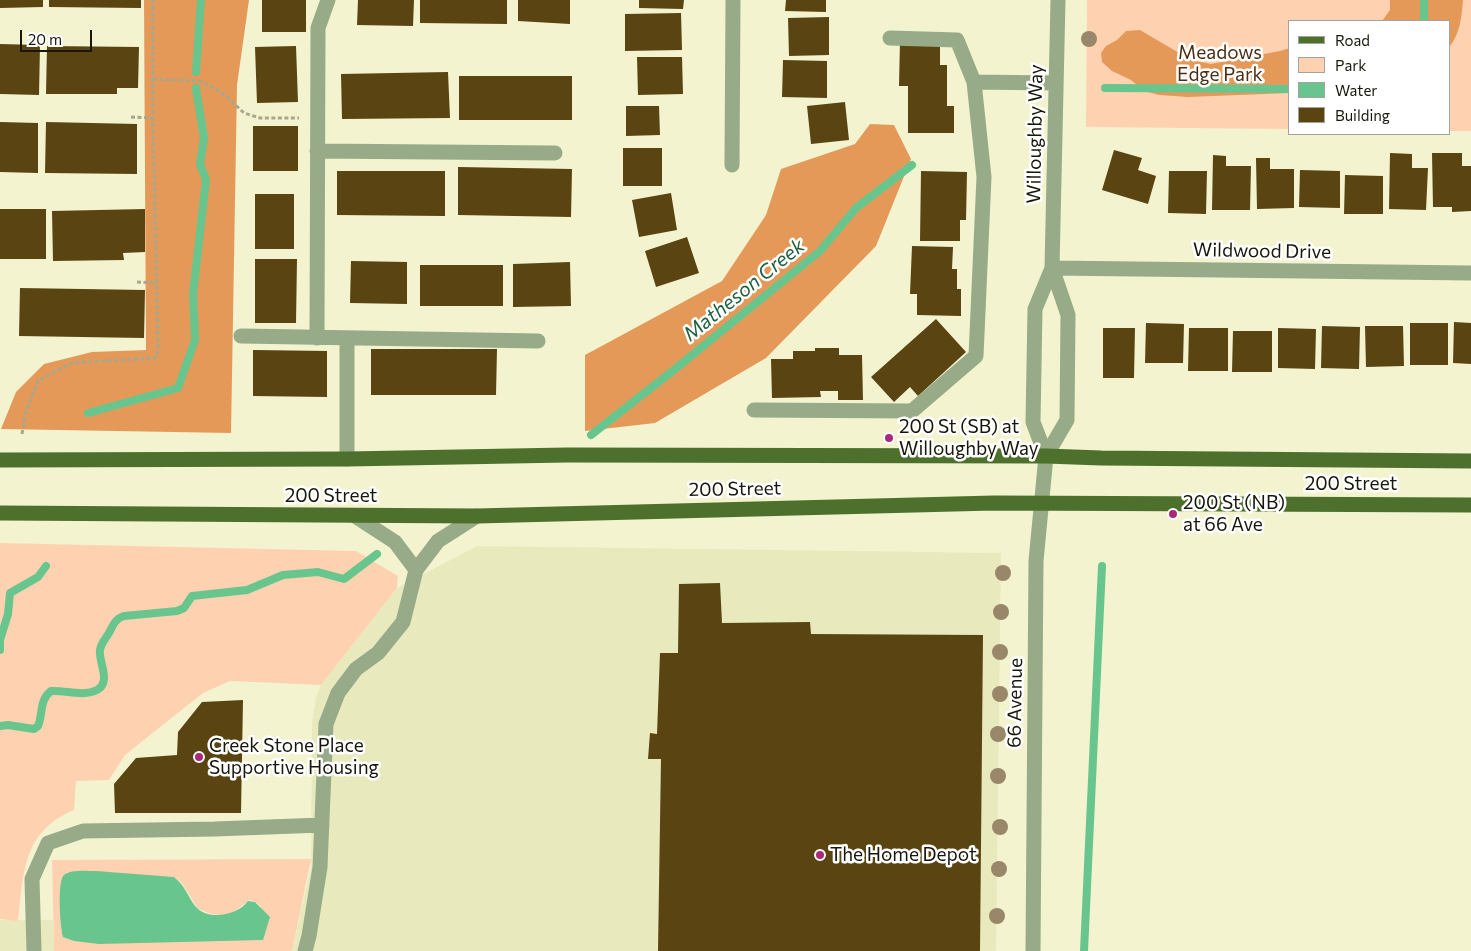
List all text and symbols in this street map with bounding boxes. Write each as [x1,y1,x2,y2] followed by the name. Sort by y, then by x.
[22,20,95,52] scale bar
[1288,20,1451,135] legend
[28,30,62,48] text: 20 m
[1335,31,1370,49] text: Road
[1177,42,1263,86] park label: Meadows Edge Park
[1335,56,1366,74] text: Park
[1022,64,1048,204] street label: Willoughby Way
[1335,81,1377,99] text: Water
[1335,106,1390,124] text: Building
[678,234,810,346] water label: Matheson Creek
[1193,238,1331,264] street label: Wildwood Drive
[899,416,1038,460] place label: 200 St (SB) at Willoughby Way
[883,432,895,444] marker: 200 St (SB) at Willoughby Way
[1305,473,1397,495] street label: 200 Street
[688,477,782,501] street label: 200 Street
[285,485,377,507] street label: 200 Street
[1183,492,1285,536] place label: 200 St (NB) at 66 Ave
[1167,508,1179,520] marker: 200 St (NB) at 66 Ave
[1003,658,1027,748] street label: 66 Avenue
[209,735,379,779] place label: Creek Stone Place Supportive Housing
[193,751,205,763] marker: Creek Stone Place Supportive Housing
[830,844,977,866] place label: The Home Depot
[814,849,826,861] marker: The Home Depot

